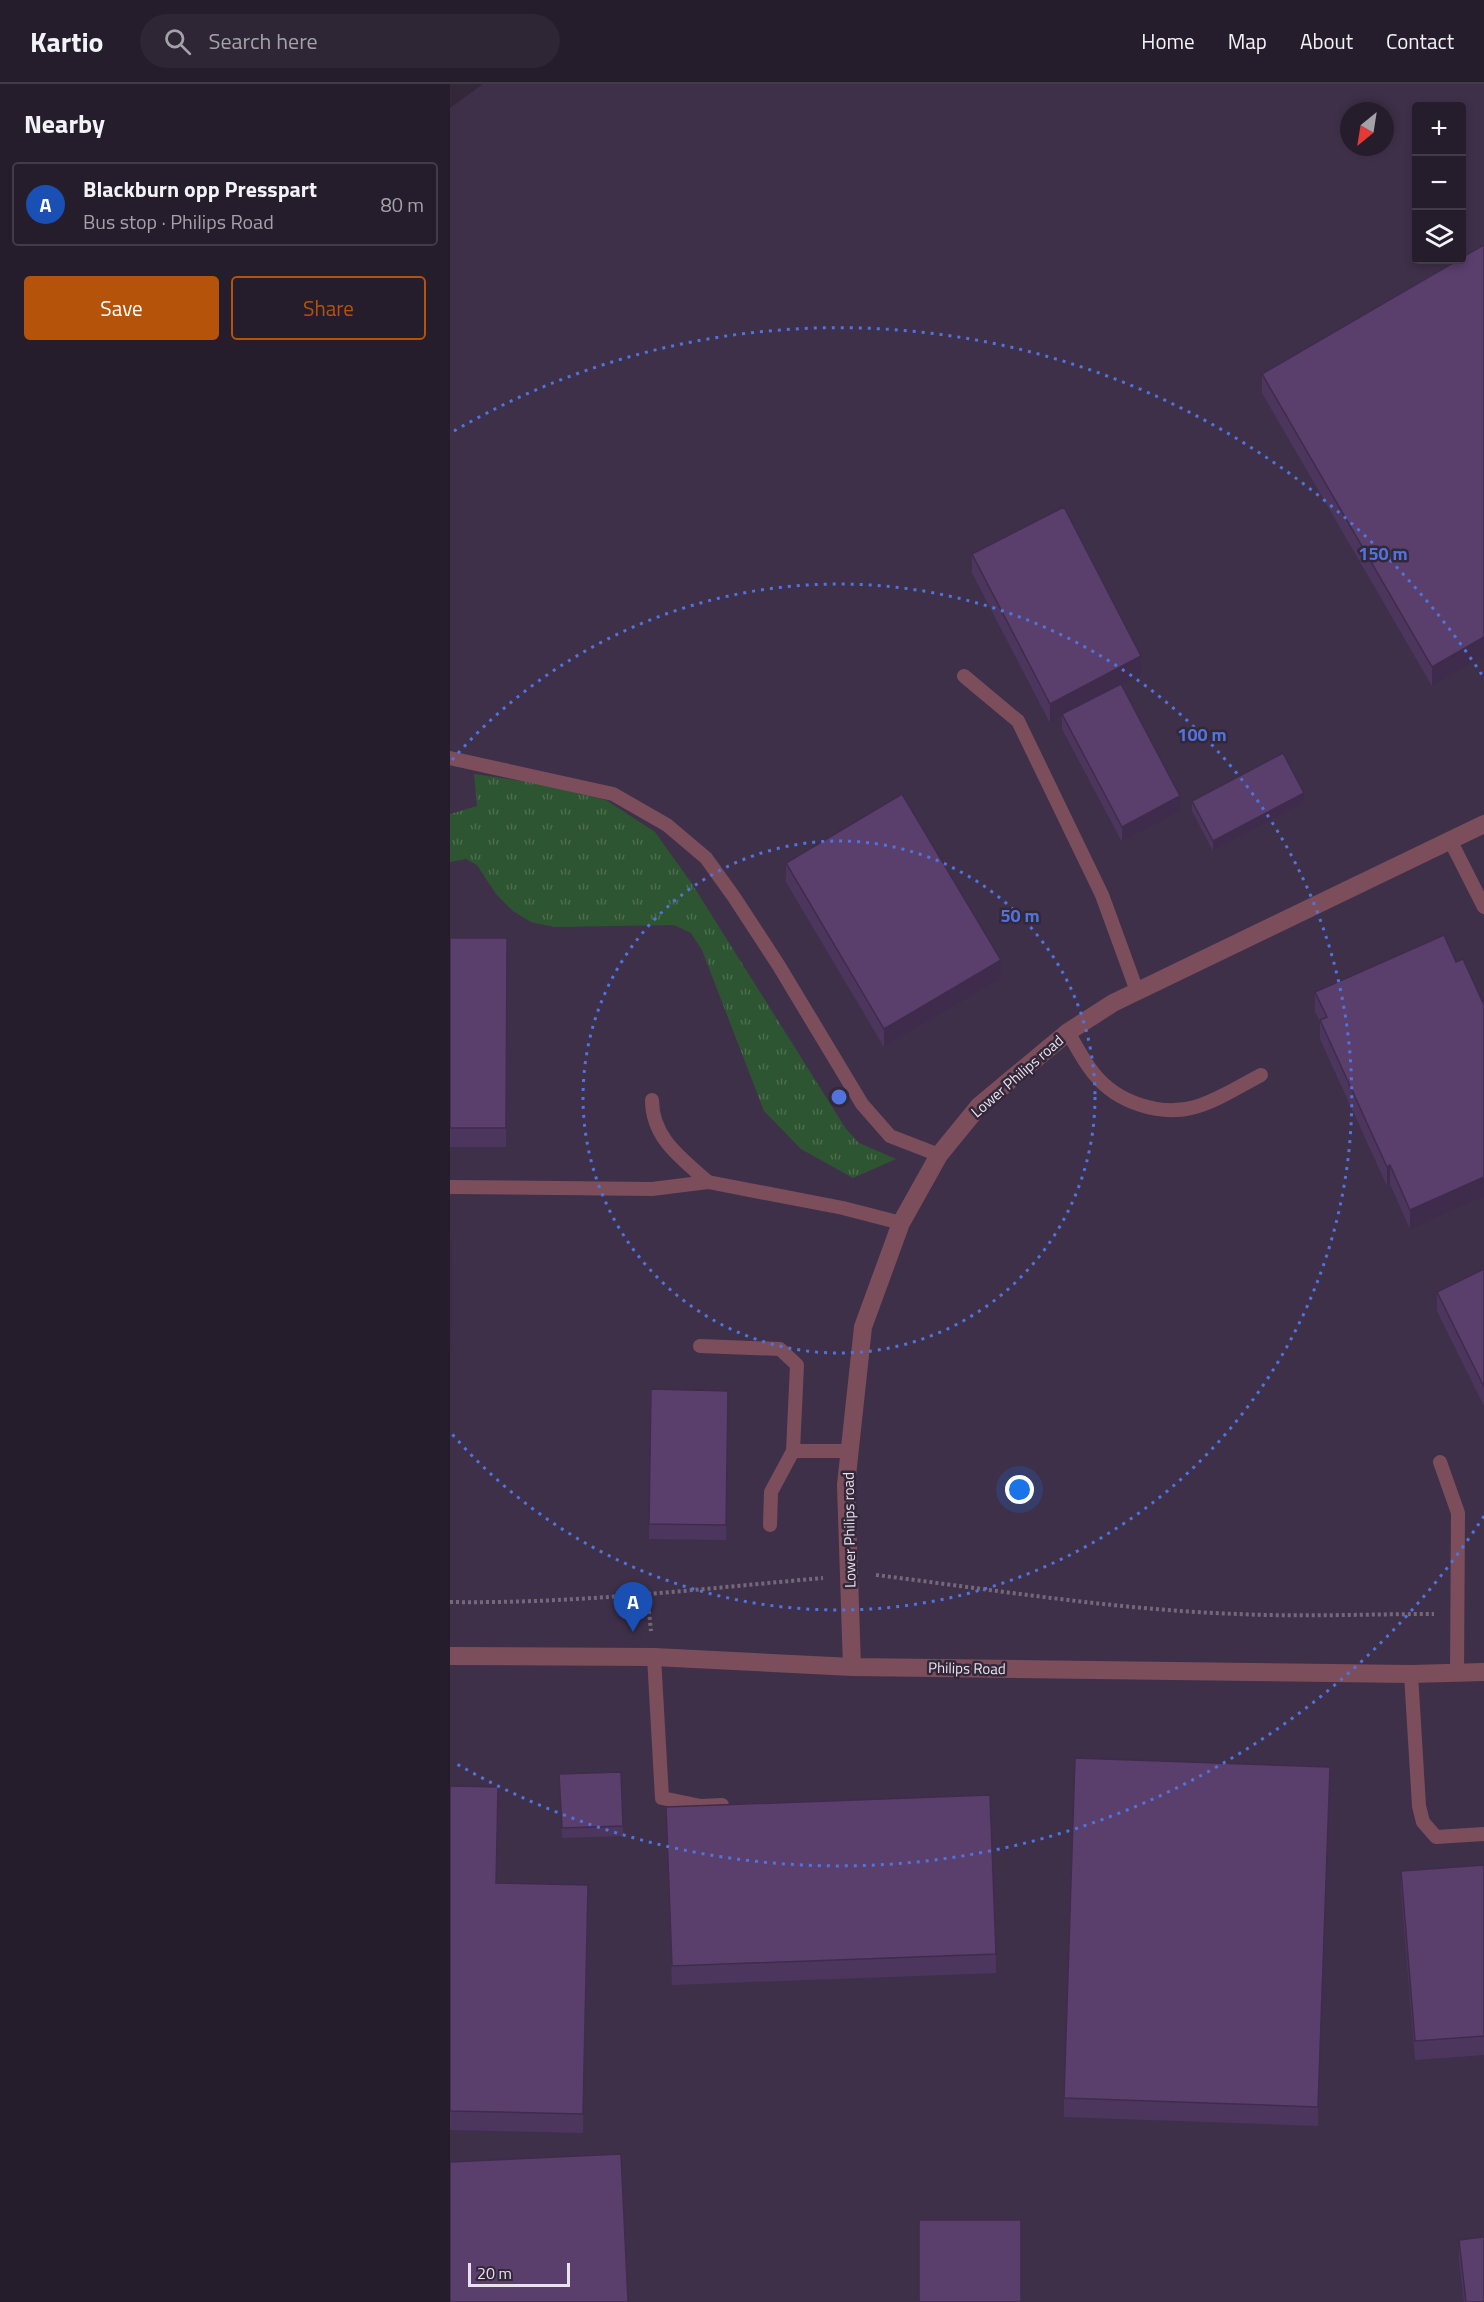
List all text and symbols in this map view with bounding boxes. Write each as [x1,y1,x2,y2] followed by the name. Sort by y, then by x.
[140,14,560,68] search box
[30,20,104,63] text: Kartio
[209,24,318,58] text: Search here
[161,25,194,58] icon: search
[1141,25,1195,57] text: Home
[1228,25,1267,57] text: Map
[1300,25,1353,57] text: About
[1386,25,1454,57] text: Contact
[1340,102,1394,156] north arrow
[1412,102,1466,264] map controls
[1412,102,1466,156] button: +
[24,104,105,143] text: Nearby
[1412,156,1466,210] button: −
[83,172,317,206] text: Blackburn opp Presspart
[39,189,52,220] text: A
[380,189,424,220] text: 80 m
[83,206,274,237] text: Bus stop · Philips Road
[1412,210,1466,264] button: layers
[24,276,219,340] button: Save
[231,276,426,340] button: Share
[1358,540,1408,567] text: 150 m
[1177,721,1227,748] text: 100 m
[1000,902,1040,929] text: 50 m
[966,1029,1068,1123] street label: Lower Philips road
[829,1087,849,1107] centre of rings
[836,1472,862,1588] street label: Lower Philips road
[1005,1475,1034,1504] your location
[614,1582,652,1632] pin: A
[928,1656,1006,1680] street label: Philips Road
[468,2260,570,2288] scale bar
[477,2261,512,2285] text: 20 m

